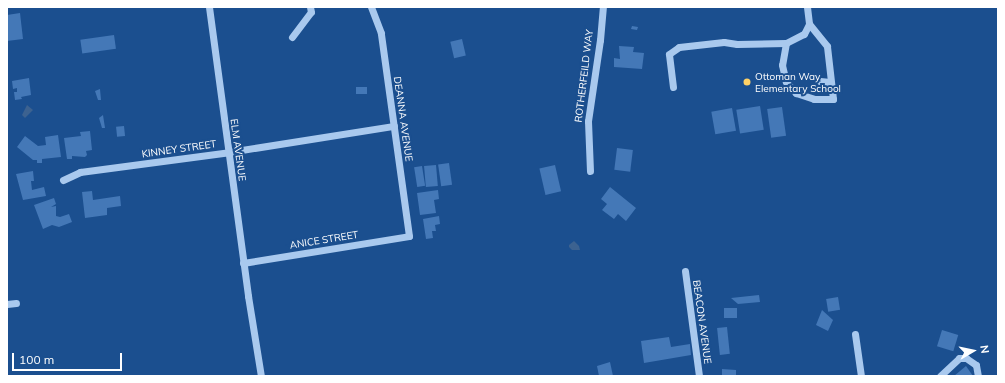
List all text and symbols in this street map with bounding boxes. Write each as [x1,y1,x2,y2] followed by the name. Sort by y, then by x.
[572,29,596,123] street label: ROTHERFEILD WAY
[755,70,841,94] place label: Ottoman Way Elementary School
[391,76,415,162] street label: DEANNA AVENUE
[742,77,752,87] marker: Ottoman Way Elementary School
[228,118,248,182] street label: ELM AVENUE
[141,138,217,160] street label: KINNEY STREET
[289,229,359,251] street label: ANICE STREET
[690,279,714,365] street label: BEACON AVENUE
[953,331,993,371] north arrow
[977,344,992,354] text: N
[14,345,124,371] scale bar
[19,352,54,367] text: 100 m

